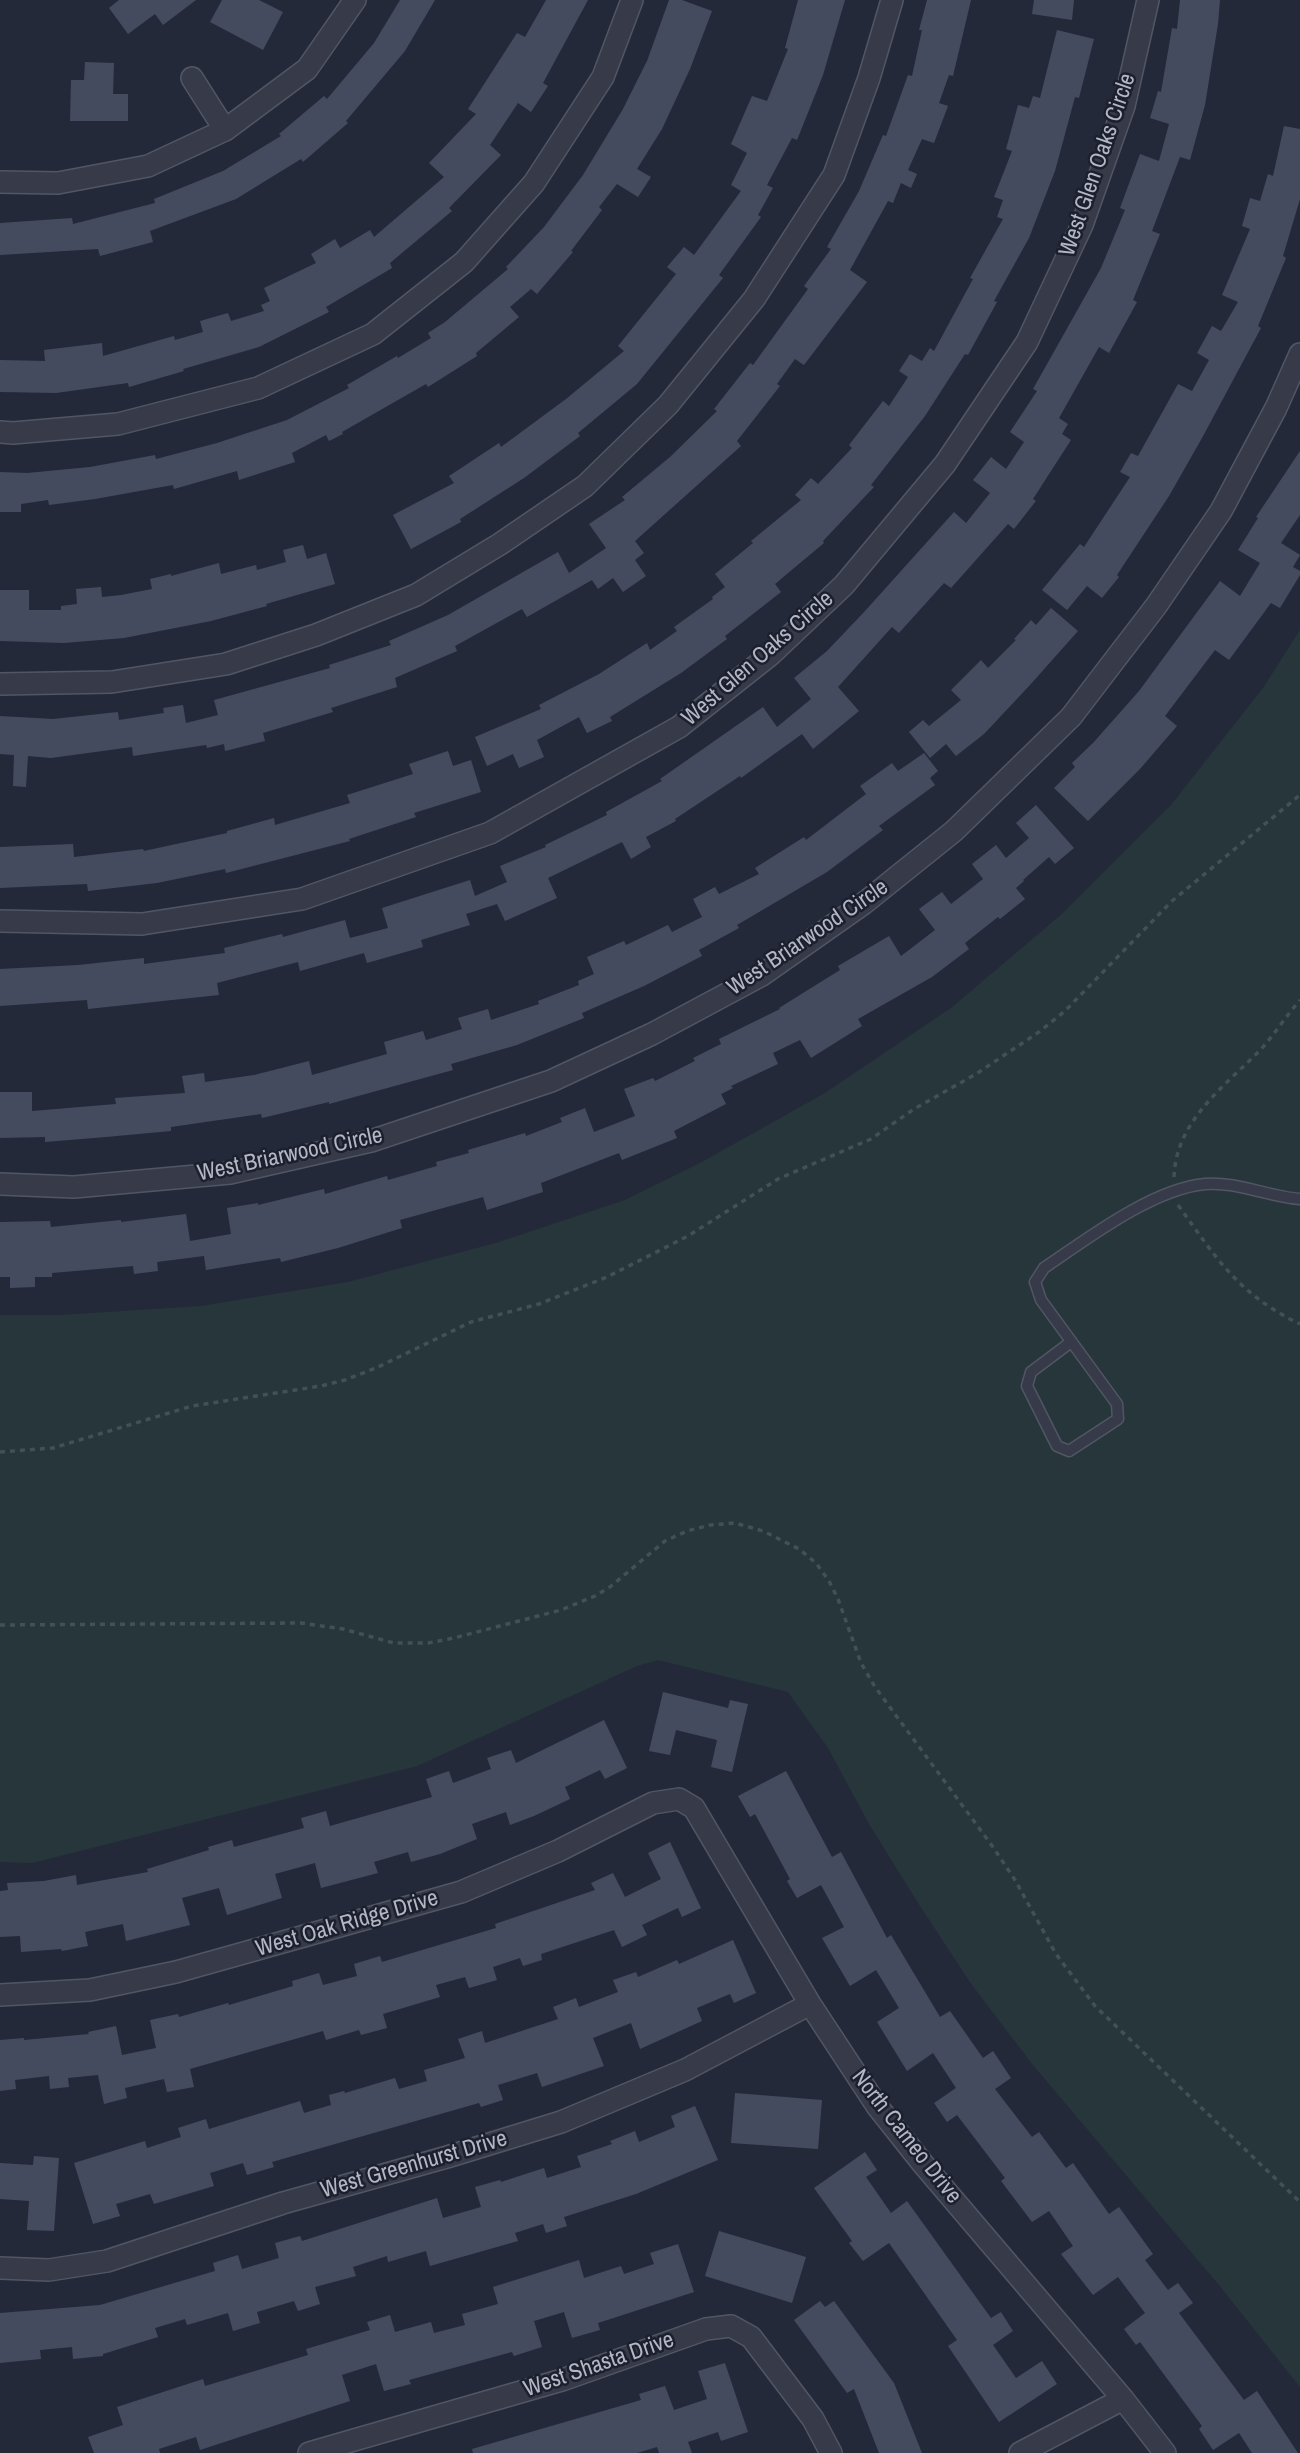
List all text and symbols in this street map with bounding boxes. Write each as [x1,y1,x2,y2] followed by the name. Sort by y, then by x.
[1054,70,1142,260] street label: West Glen Oaks Circle
[677,586,839,732] street label: West Glen Oaks Circle
[722,874,894,1002] street label: West Briarwood Circle
[195,1122,385,1188] street label: West Briarwood Circle
[253,1885,441,1963] street label: West Oak Ridge Drive
[845,2064,967,2210] street label: North Cameo Drive
[318,2125,510,2205] street label: West Greenhurst Drive
[520,2326,678,2404] street label: West Shasta Drive

